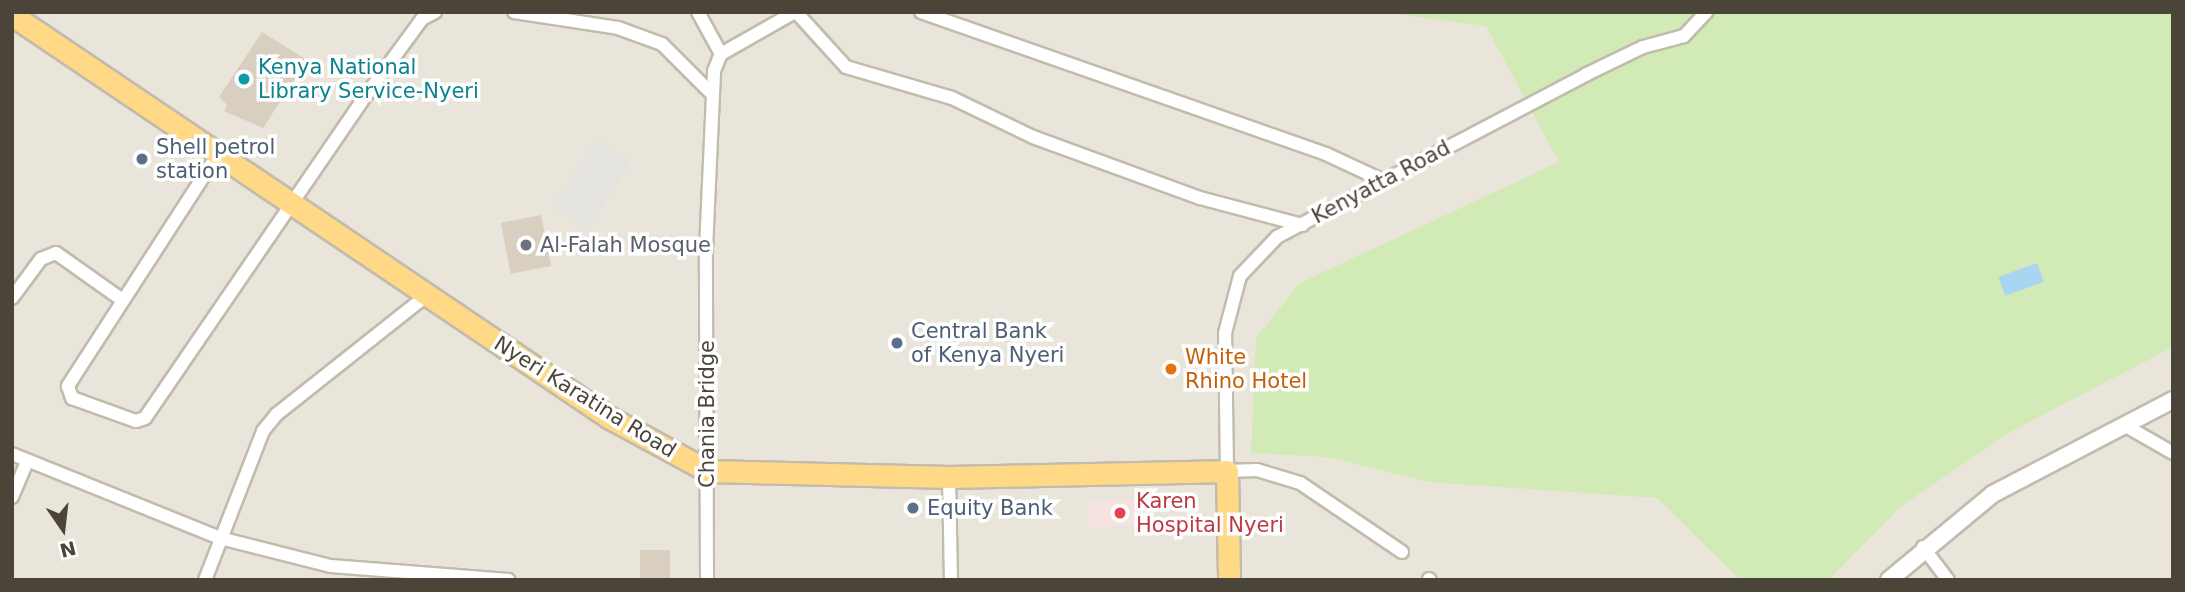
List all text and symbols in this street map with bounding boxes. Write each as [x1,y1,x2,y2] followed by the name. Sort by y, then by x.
[258,54,479,104] place label: Kenya National Library Service-Nyeri
[236,71,252,87] marker: Kenya National Library Service-Nyeri
[156,134,275,184] place label: Shell petrol station
[1308,135,1454,229] street label: Kenyatta Road
[134,151,150,167] marker: Shell petrol station
[540,232,711,258] place label: Al-Falah Mosque
[518,237,534,253] marker: Al-Falah Mosque
[911,318,1064,368] place label: Central Bank of Kenya Nyeri
[489,331,681,463] street label: Nyeri Karatina Road
[889,335,905,351] marker: Central Bank of Kenya Nyeri
[694,340,720,488] street label: Chania Bridge
[1185,344,1307,394] place label: White Rhino Hotel
[1163,361,1179,377] marker: White Rhino Hotel
[1136,488,1284,538] place label: Karen Hospital Nyeri
[28,494,98,564] north arrow
[927,495,1053,521] place label: Equity Bank
[905,500,921,516] marker: Equity Bank
[1110,503,1130,523] marker: Karen Hospital Nyeri
[58,537,78,562] text: N

